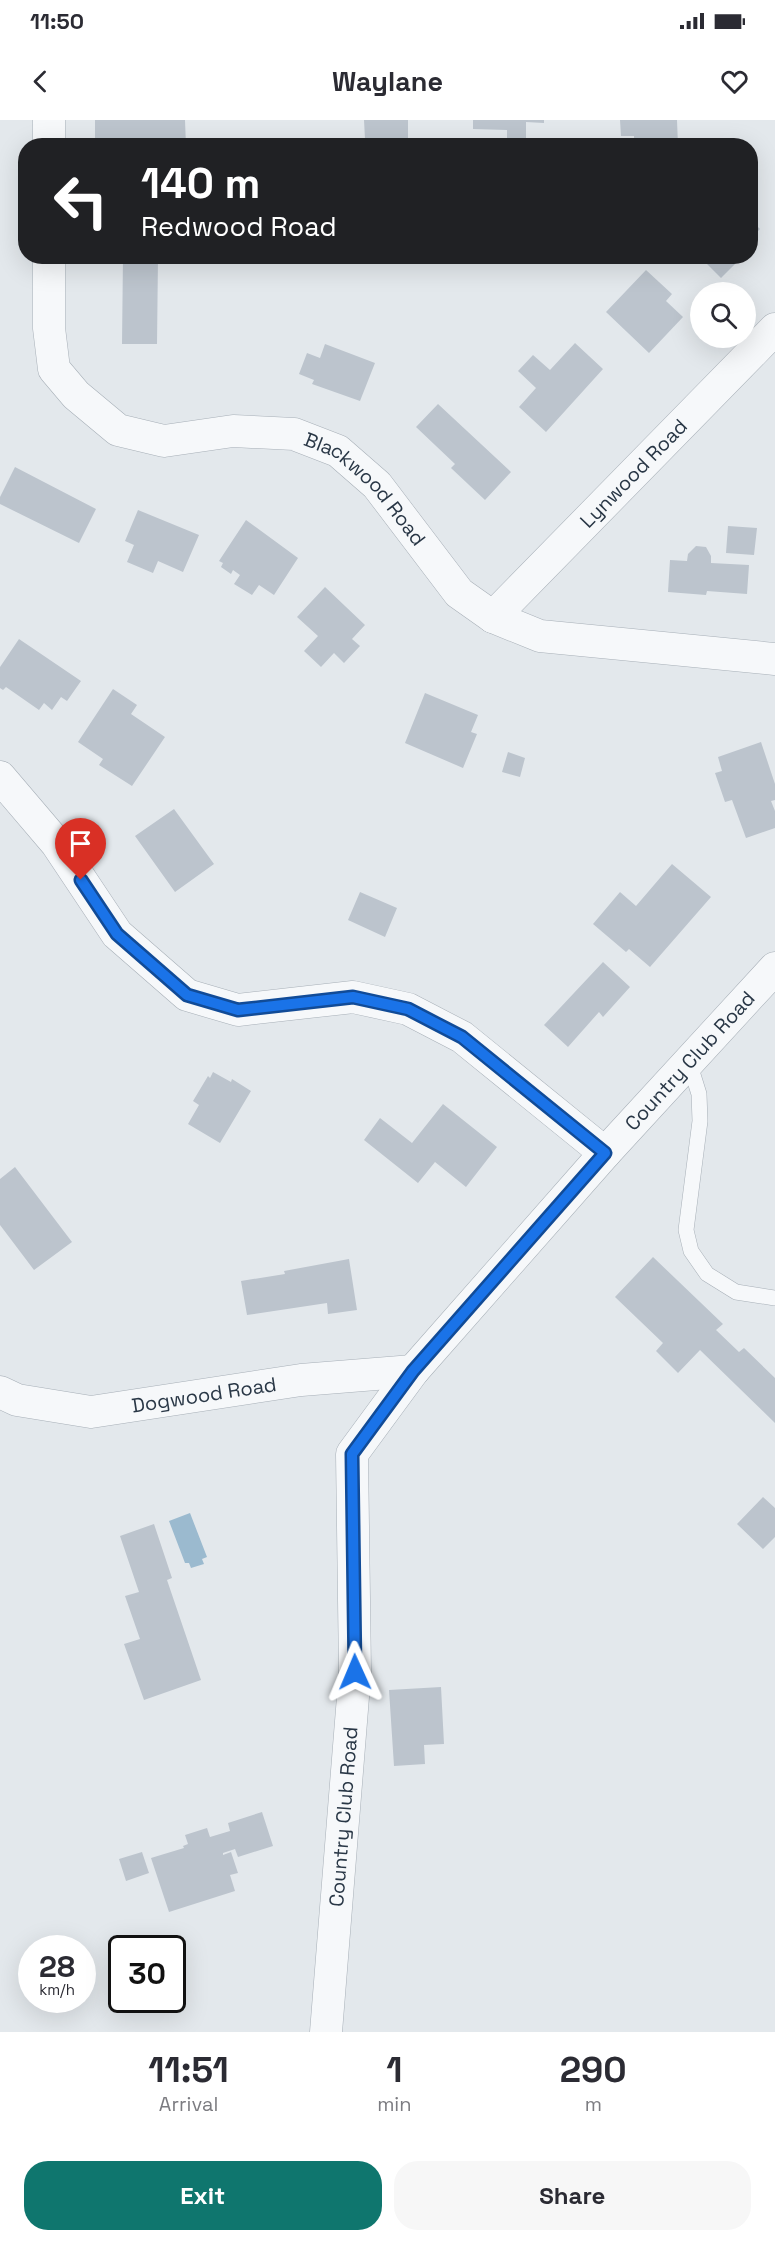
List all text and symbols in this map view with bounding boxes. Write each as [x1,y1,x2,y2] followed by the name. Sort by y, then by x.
[30,7,84,35] text: 11:50
[332,64,443,99] text: Waylane
[24,65,57,98] icon: back
[718,65,751,98] icon: heart
[141,157,260,210] text: 140 m
[42,162,120,240] icon: left
[141,209,337,244] text: Redwood Road
[690,282,756,348] map controls
[690,282,756,348] button: search
[574,413,693,534] street label: Lynwood Road
[300,426,431,551] street label: Blackwood Road
[55,818,106,880] pin
[64,827,97,860] icon: arrive
[619,985,761,1136] street label: Country Club Road
[130,1371,278,1419] street label: Dogwood Road
[323,1640,387,1704] position arrow
[323,1726,364,1908] street label: Country Club Road
[108,1935,186,2013] speed limit sign: 30
[39,1947,75,1986] text: 28
[39,1980,75,1999] text: km/h
[148,2047,229,2093] text: 11:51
[386,2047,402,2093] text: 1
[560,2047,627,2093] text: 290
[159,2091,218,2117] text: Arrival
[377,2091,412,2117] text: min
[585,2091,602,2117] text: m
[24,2161,382,2230] button: Exit
[394,2161,751,2230] button: Share

